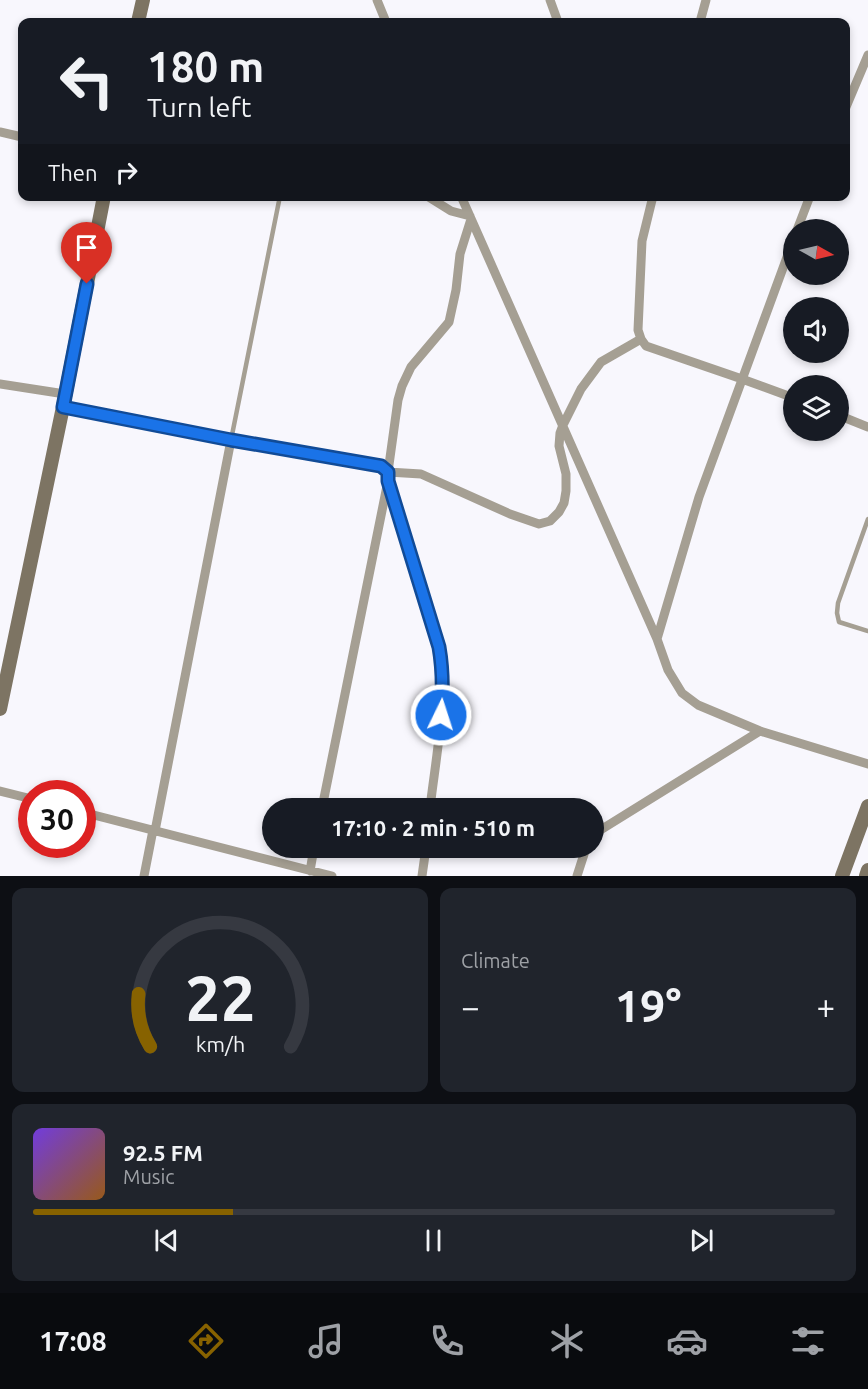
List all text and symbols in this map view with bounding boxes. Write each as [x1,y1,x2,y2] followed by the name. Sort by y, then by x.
[48,42,126,120] icon: left
[147,43,264,90] text: 180 m
[147,92,251,122] text: Turn left
[110,156,143,189] icon: right
[48,160,98,185] text: Then
[783,219,849,285] north arrow
[783,219,849,441] map controls
[61,222,112,284] pin
[70,231,103,264] icon: arrive
[783,297,849,363] button: sound
[783,375,849,441] button: layers
[409,683,473,747] position arrow
[18,780,96,858] speed limit sign: 30
[331,815,535,840] text: 17:10 · 2 min · 510 m
[461,949,530,972] text: Climate
[185,963,255,1033] text: 22
[615,980,681,1031] text: 19°
[461,988,480,1025] text: −
[816,988,835,1025] text: +
[195,1032,245,1056] text: km/h
[123,1140,203,1165] text: 92.5 FM
[123,1165,175,1188] text: Music
[150,1224,183,1257] icon: previous
[417,1224,450,1257] icon: pause
[685,1224,718,1257] icon: next
[185,1320,227,1362] icon: directions
[305,1320,347,1362] icon: music
[426,1320,468,1362] icon: phone
[546,1320,588,1362] icon: climate
[666,1320,708,1362] icon: car
[787,1320,829,1362] icon: filters
[39,1326,107,1356] text: 17:08

